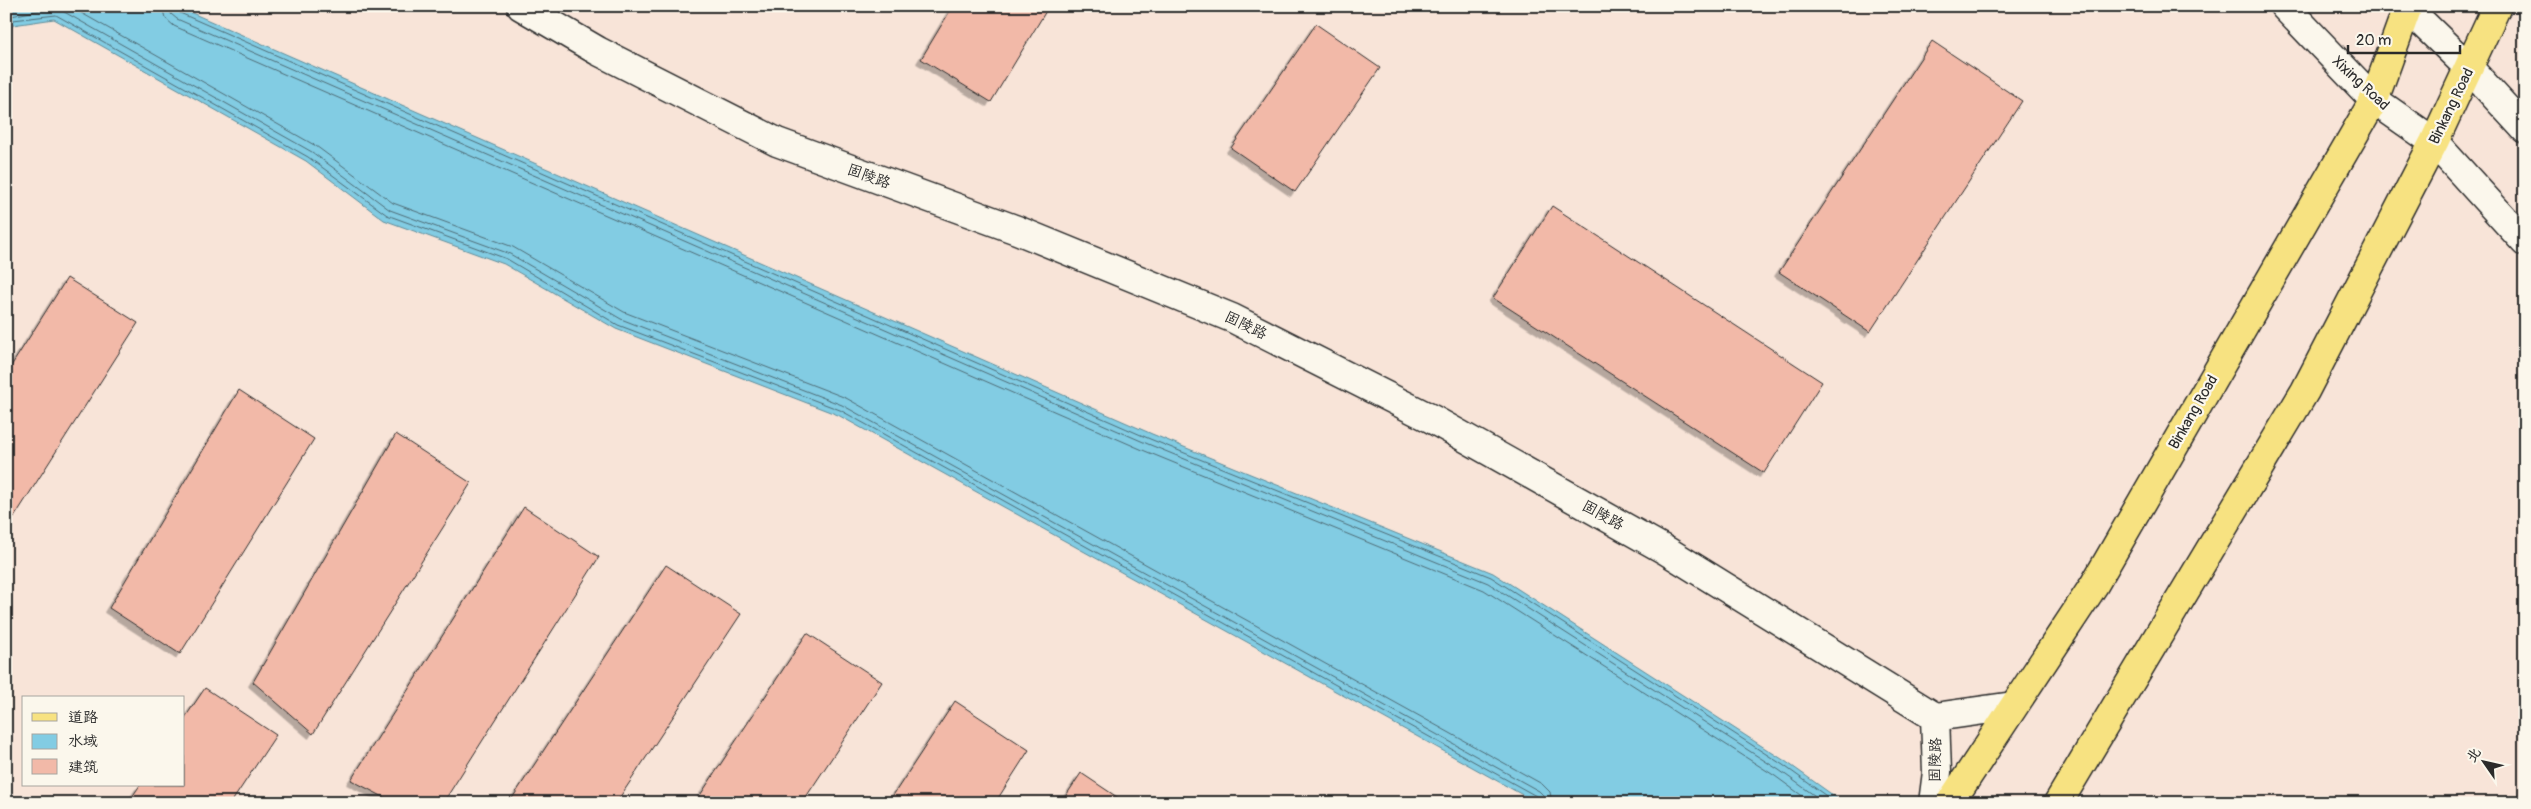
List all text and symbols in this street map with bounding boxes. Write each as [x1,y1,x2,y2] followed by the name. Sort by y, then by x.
[2348,22,2461,54] scale bar
[2356,31,2391,50] text: 20 m
[2328,52,2393,115] street label: Xixing Road
[2425,65,2478,148] street label: Binkang Road
[844,160,893,193] street label: 固陵路
[1221,307,1270,344] street label: 固陵路
[2165,372,2222,453] street label: Binkang Road
[1578,496,1627,535] street label: 固陵路
[22,696,185,786] legend
[68,708,98,727] text: 道路
[68,732,98,751] text: 水域
[2458,736,2508,786] north arrow
[1926,737,1945,783] street label: 固陵路
[2463,744,2485,766] text: 北
[68,758,98,777] text: 建筑

